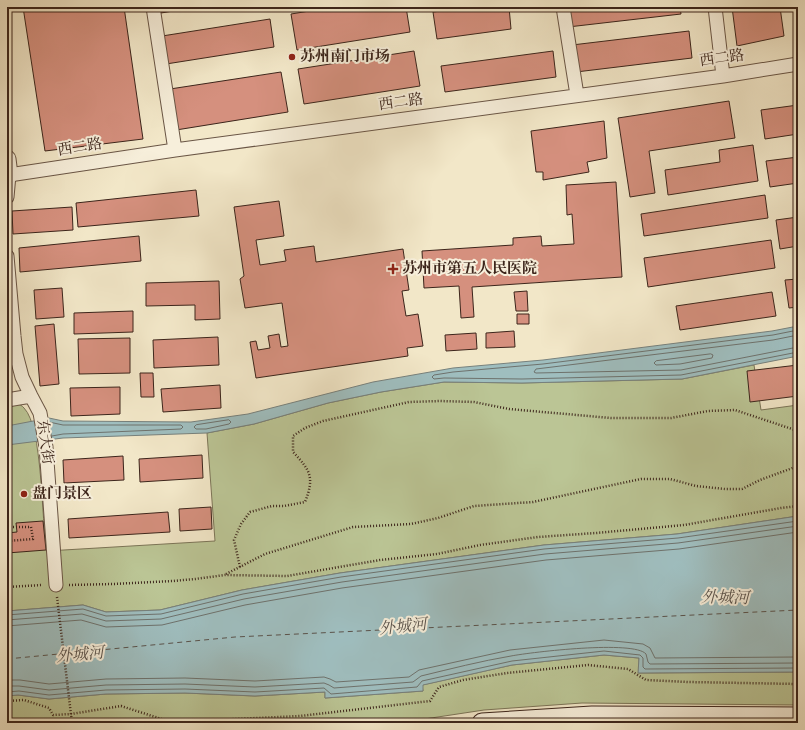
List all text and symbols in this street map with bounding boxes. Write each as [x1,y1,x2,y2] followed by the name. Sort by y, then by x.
[698,45,746,73] street label: 西二路
[300,47,390,68] place label: 苏州南门市场
[287,52,297,62] marker: 苏州南门市场
[377,89,425,117] street label: 西二路
[56,134,104,162] street label: 西二路
[402,259,537,280] place label: 苏州市第五人民医院
[387,263,399,275] marker: 苏州市第五人民医院
[30,418,58,466] street label: 东大街
[32,484,92,505] place label: 盘门景区
[19,489,29,499] marker: 盘门景区
[701,587,752,611] water label: 外城河
[378,614,431,642] water label: 外城河
[55,642,108,670] water label: 外城河

